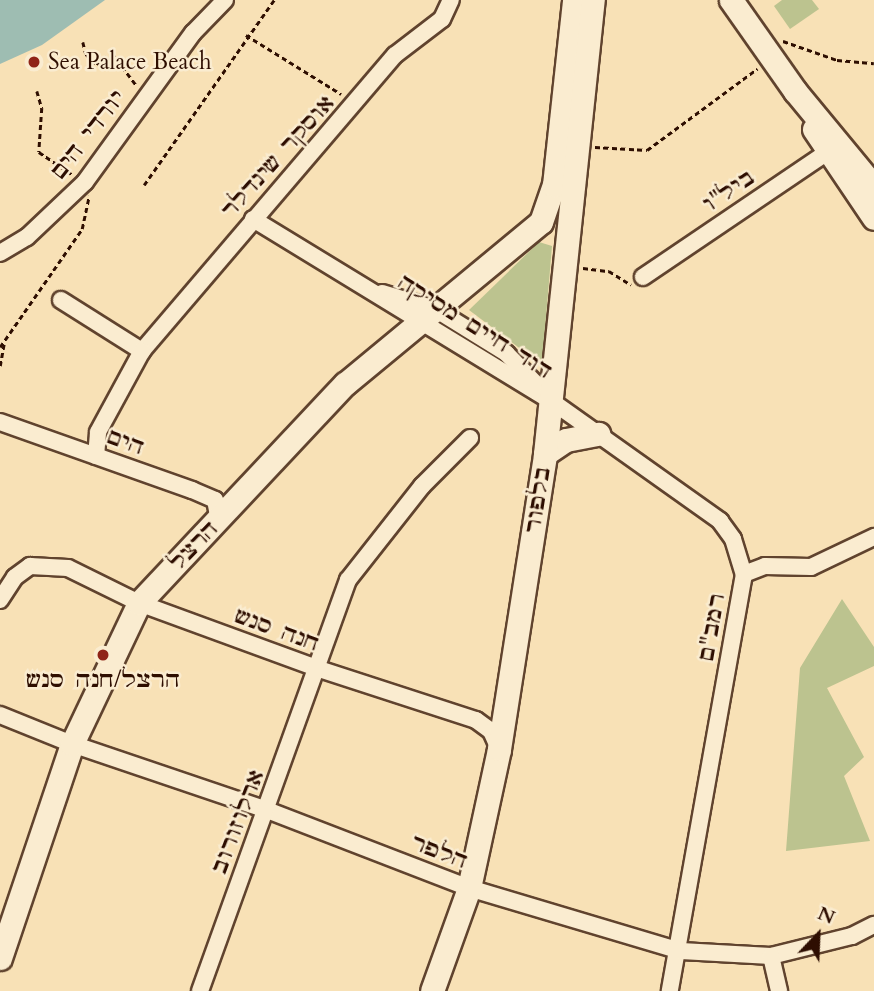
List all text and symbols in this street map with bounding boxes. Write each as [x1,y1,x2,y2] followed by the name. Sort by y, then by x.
[48,48,212,76] place label: Sea Palace Beach
[26,54,42,70] marker: Sea Palace Beach
[46,87,130,183] street label: יורדי הים
[217,92,339,222] street label: אוסקר שינדלר
[698,164,760,218] street label: ביל"ו
[397,271,553,383] street label: דוד חיים מסיקה
[102,422,148,462] street label: הים
[519,464,557,536] street label: בלפור
[164,515,224,577] street label: הרצל
[693,591,731,663] street label: רמב"ם
[234,603,320,657] street label: חנה סנש
[95,647,111,663] marker: הרצל/חנה סנש
[29,666,177,694] place label: הרצל/חנה סנש
[205,766,271,878] street label: ארלוזורוב
[407,829,471,875] street label: הלפר
[783,900,853,970] north arrow
[814,900,839,931] text: N

